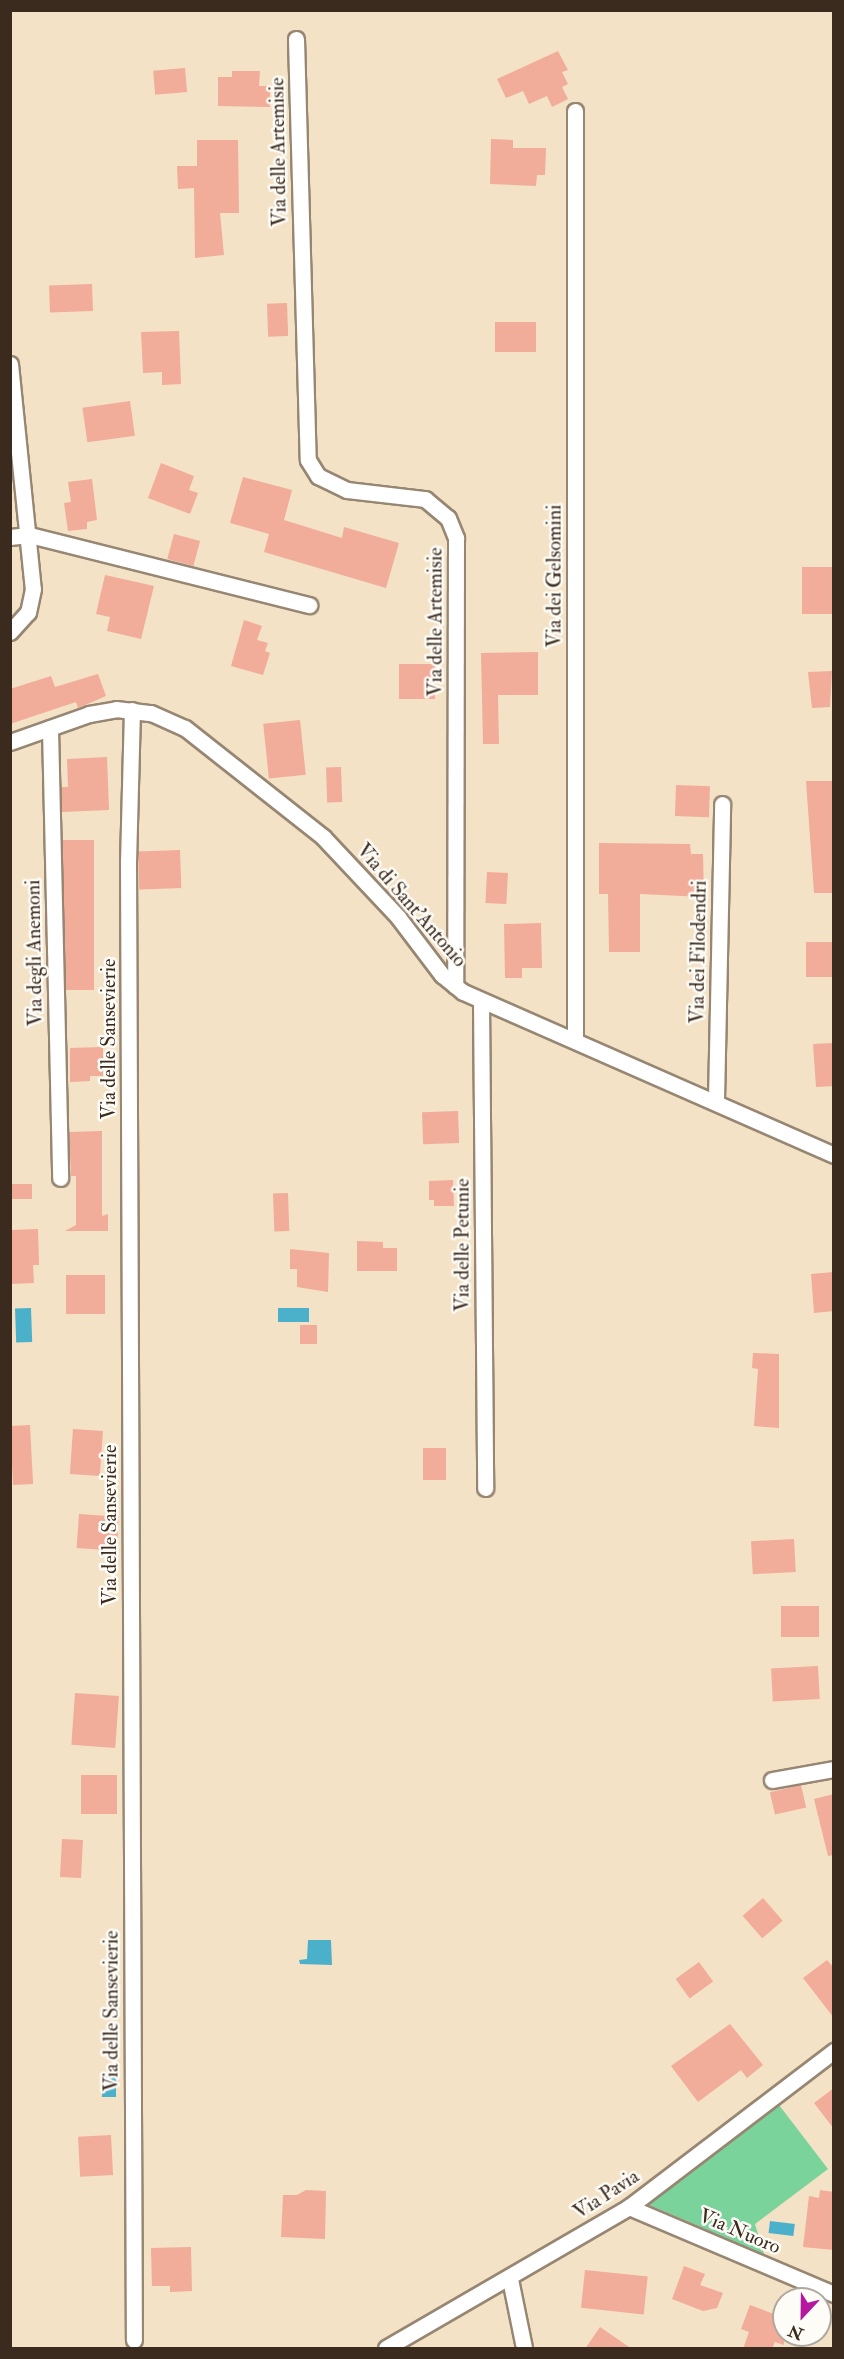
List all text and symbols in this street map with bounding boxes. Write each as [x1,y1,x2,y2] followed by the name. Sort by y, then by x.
[265,77,291,227] street label: Via delle Artemisie
[542,505,566,647] street label: Via dei Gelsomini
[423,547,447,697] street label: Via delle Artemisie
[352,838,472,972] street label: Via di Sant'Antonio
[21,879,47,1027] street label: Via degli Anemoni
[685,880,711,1024] street label: Via dei Filodendri
[96,959,120,1119] street label: Via delle Sansevierie
[450,1178,474,1312] street label: Via delle Petunie
[97,1445,121,1605] street label: Via delle Sansevierie
[99,1931,123,2091] street label: Via delle Sansevierie
[569,2164,643,2224] street label: Via Pavia
[696,2203,784,2259] street label: Via Nuoro
[772,2287,832,2347] north arrow
[786,2320,806,2344] text: N

